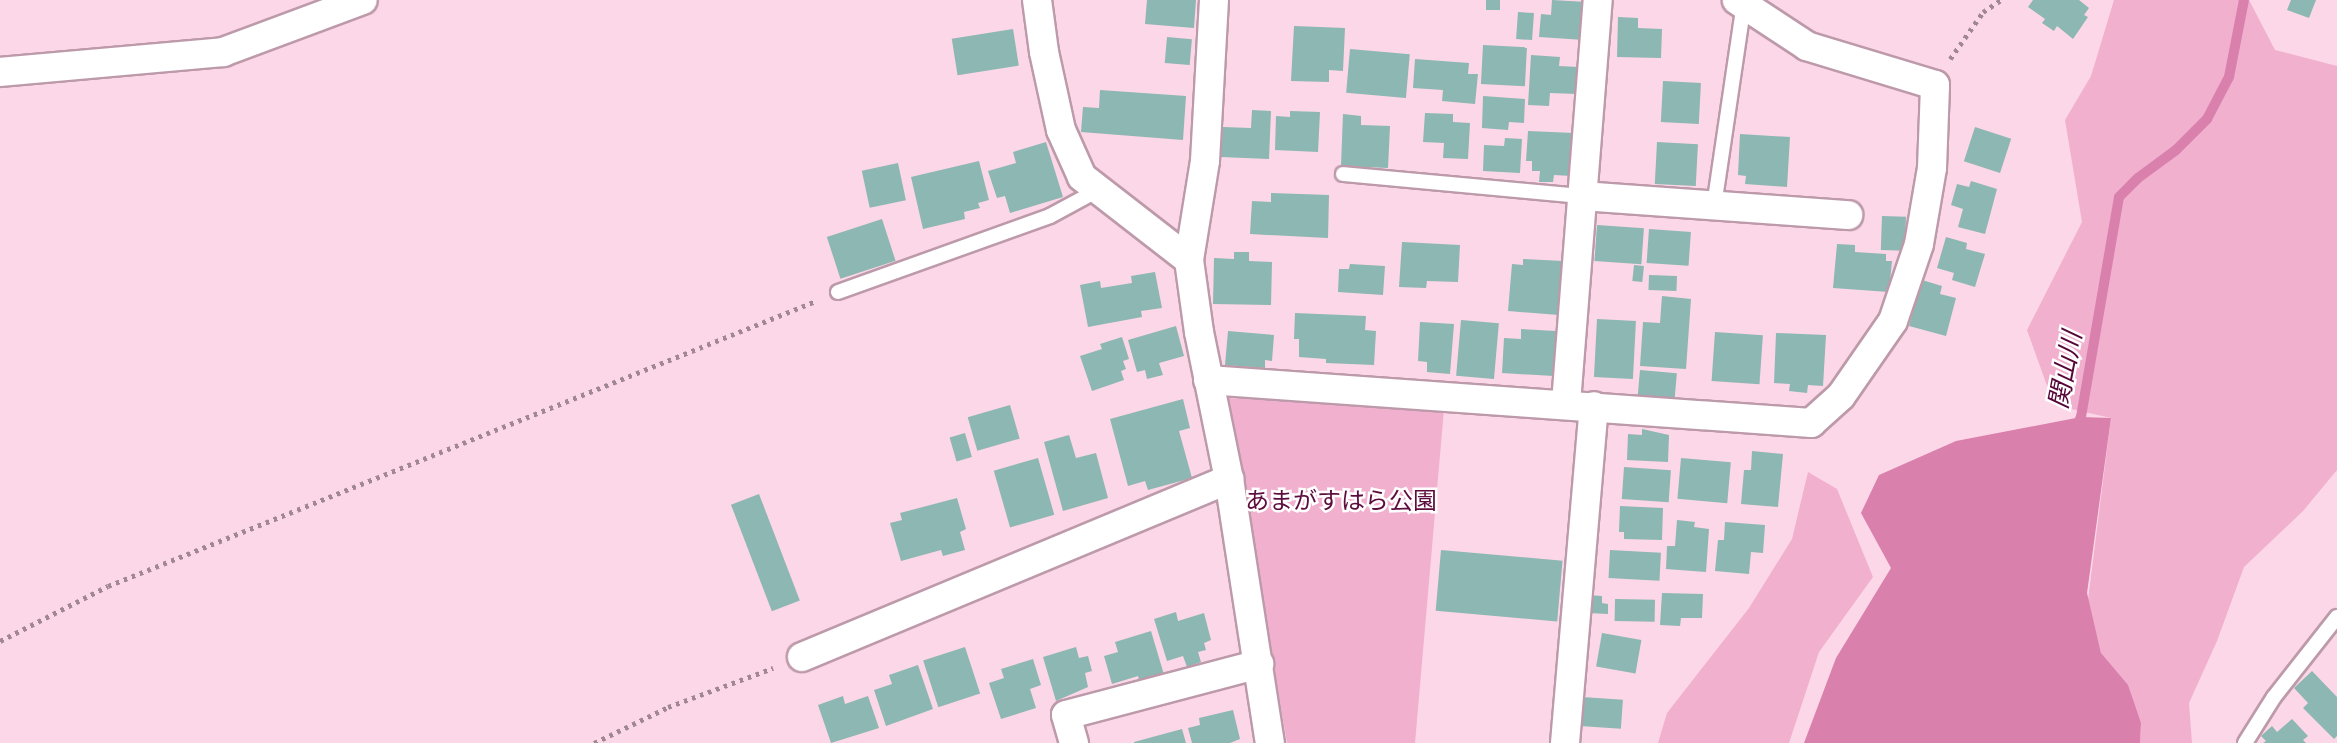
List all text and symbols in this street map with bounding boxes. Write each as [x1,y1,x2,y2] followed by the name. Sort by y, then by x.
[2042,329,2088,411] water label: 関山川
[1245,487,1437,515] park label: あまがすはら公園

